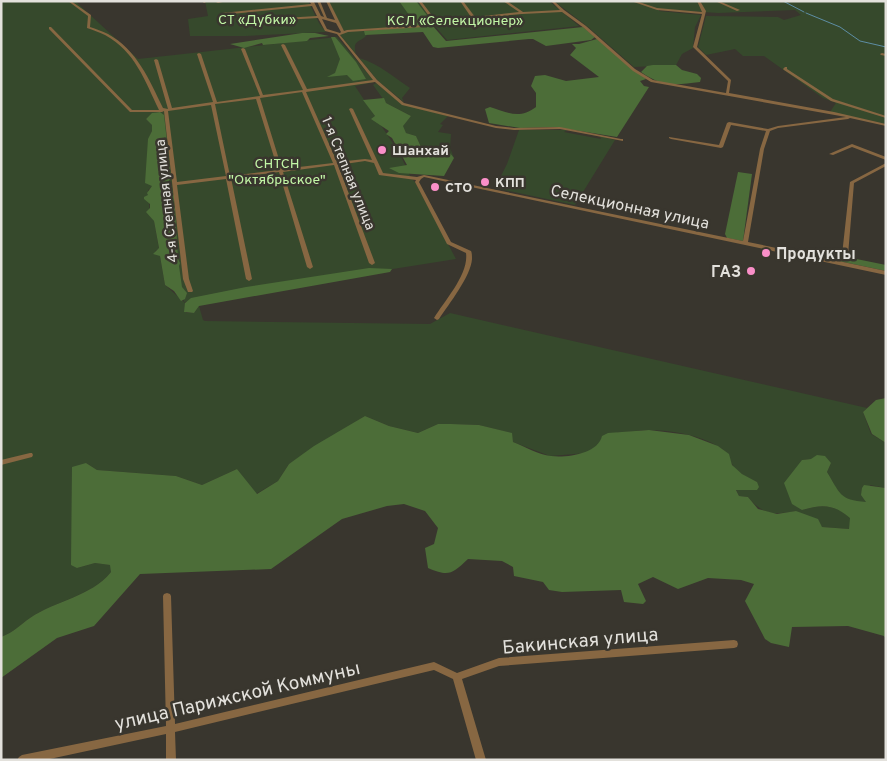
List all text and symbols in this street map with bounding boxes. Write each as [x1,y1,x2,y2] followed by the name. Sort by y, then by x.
[218,12,296,29] park label: СТ «Дубки»
[387,13,523,30] park label: КСЛ «Селекционер»
[317,114,378,233] street label: 1-я Степная улица
[153,139,182,263] street label: 4-я Степная улица
[392,143,449,160] place label: Шанхай
[376,144,388,156] marker: Шанхай
[228,156,326,189] park label: СНТСН "Октябрьское"
[495,175,525,192] place label: КПП
[479,176,491,188] marker: КПП
[445,180,472,197] place label: СТО
[429,181,441,193] marker: СТО
[548,181,711,235] street label: Селекционная улица
[776,245,856,265] place label: Продукты
[760,247,772,259] marker: Продукты
[711,263,741,283] place label: ГАЗ
[745,265,757,277] marker: ГАЗ
[501,623,659,661] street label: Бакинская улица
[112,657,363,737] street label: улица Парижской Коммуны

